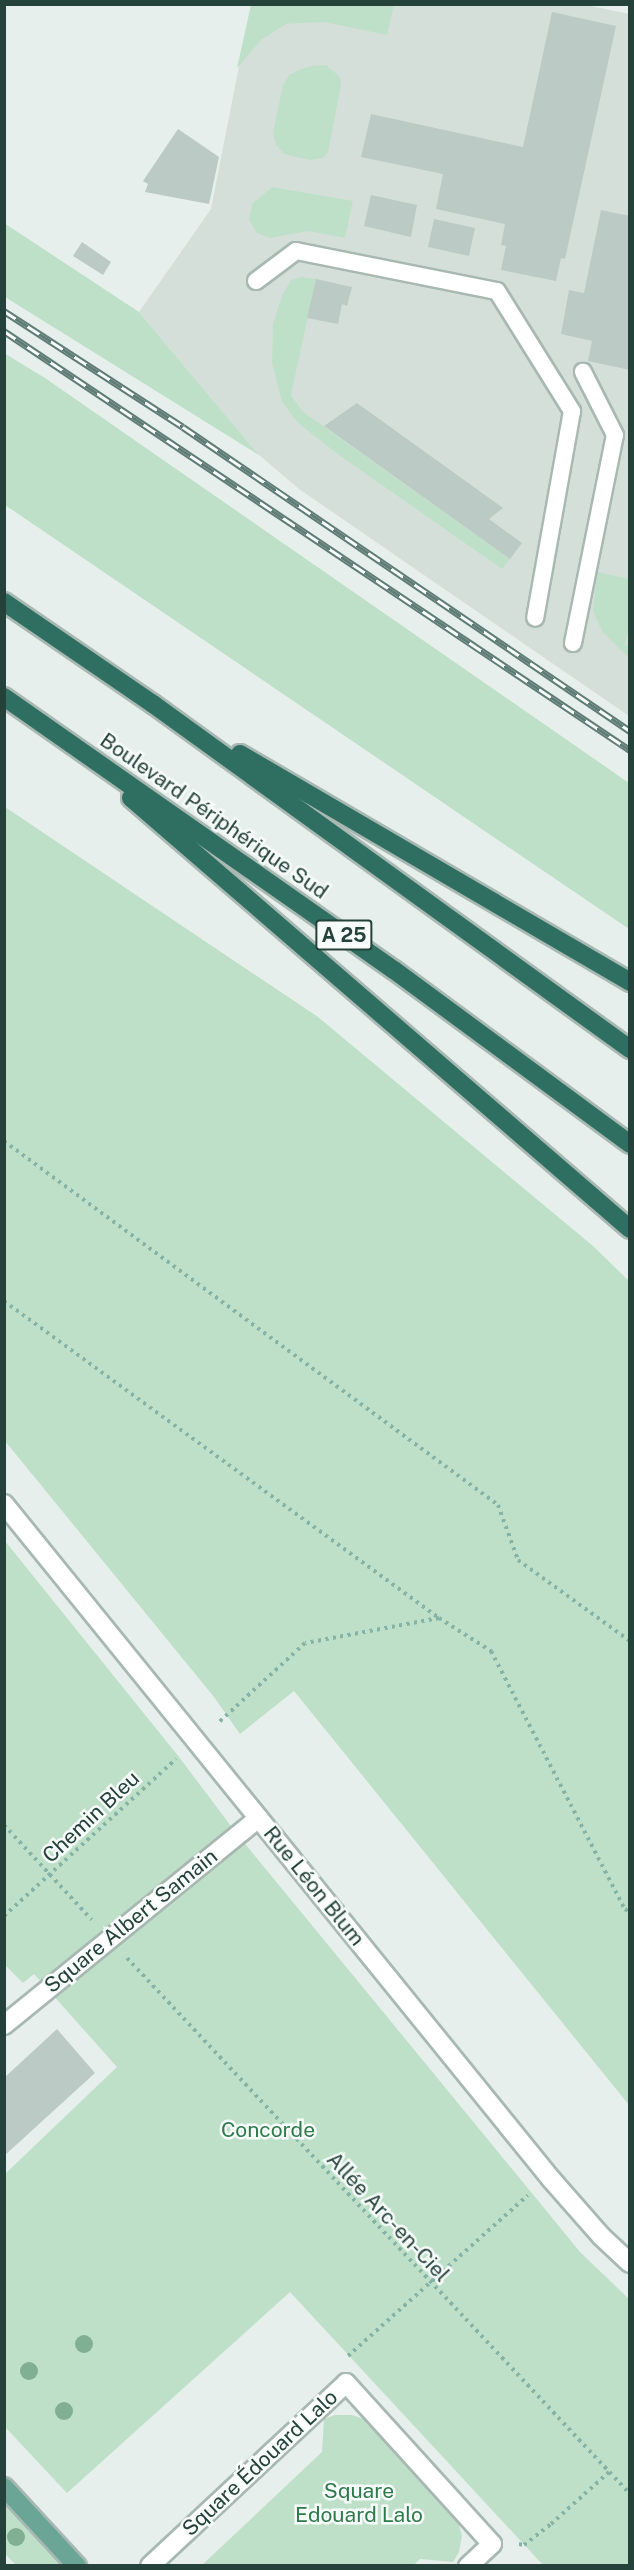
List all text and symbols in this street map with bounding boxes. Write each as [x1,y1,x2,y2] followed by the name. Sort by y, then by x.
[95,728,333,904] street label: Boulevard Périphérique Sud
[314,918,374,952] road number: A 25
[37,1766,145,1868] street label: Chemin Bleu
[258,1821,370,1951] street label: Rue Léon Blum
[40,1844,222,1998] street label: Square Albert Samain
[221,2117,315,2143] park label: Concorde
[321,2147,455,2287] street label: Allée Arc-en-Ciel
[177,2384,343,2542] street label: Square Édouard Lalo
[295,2478,423,2528] park label: Square Edouard Lalo

